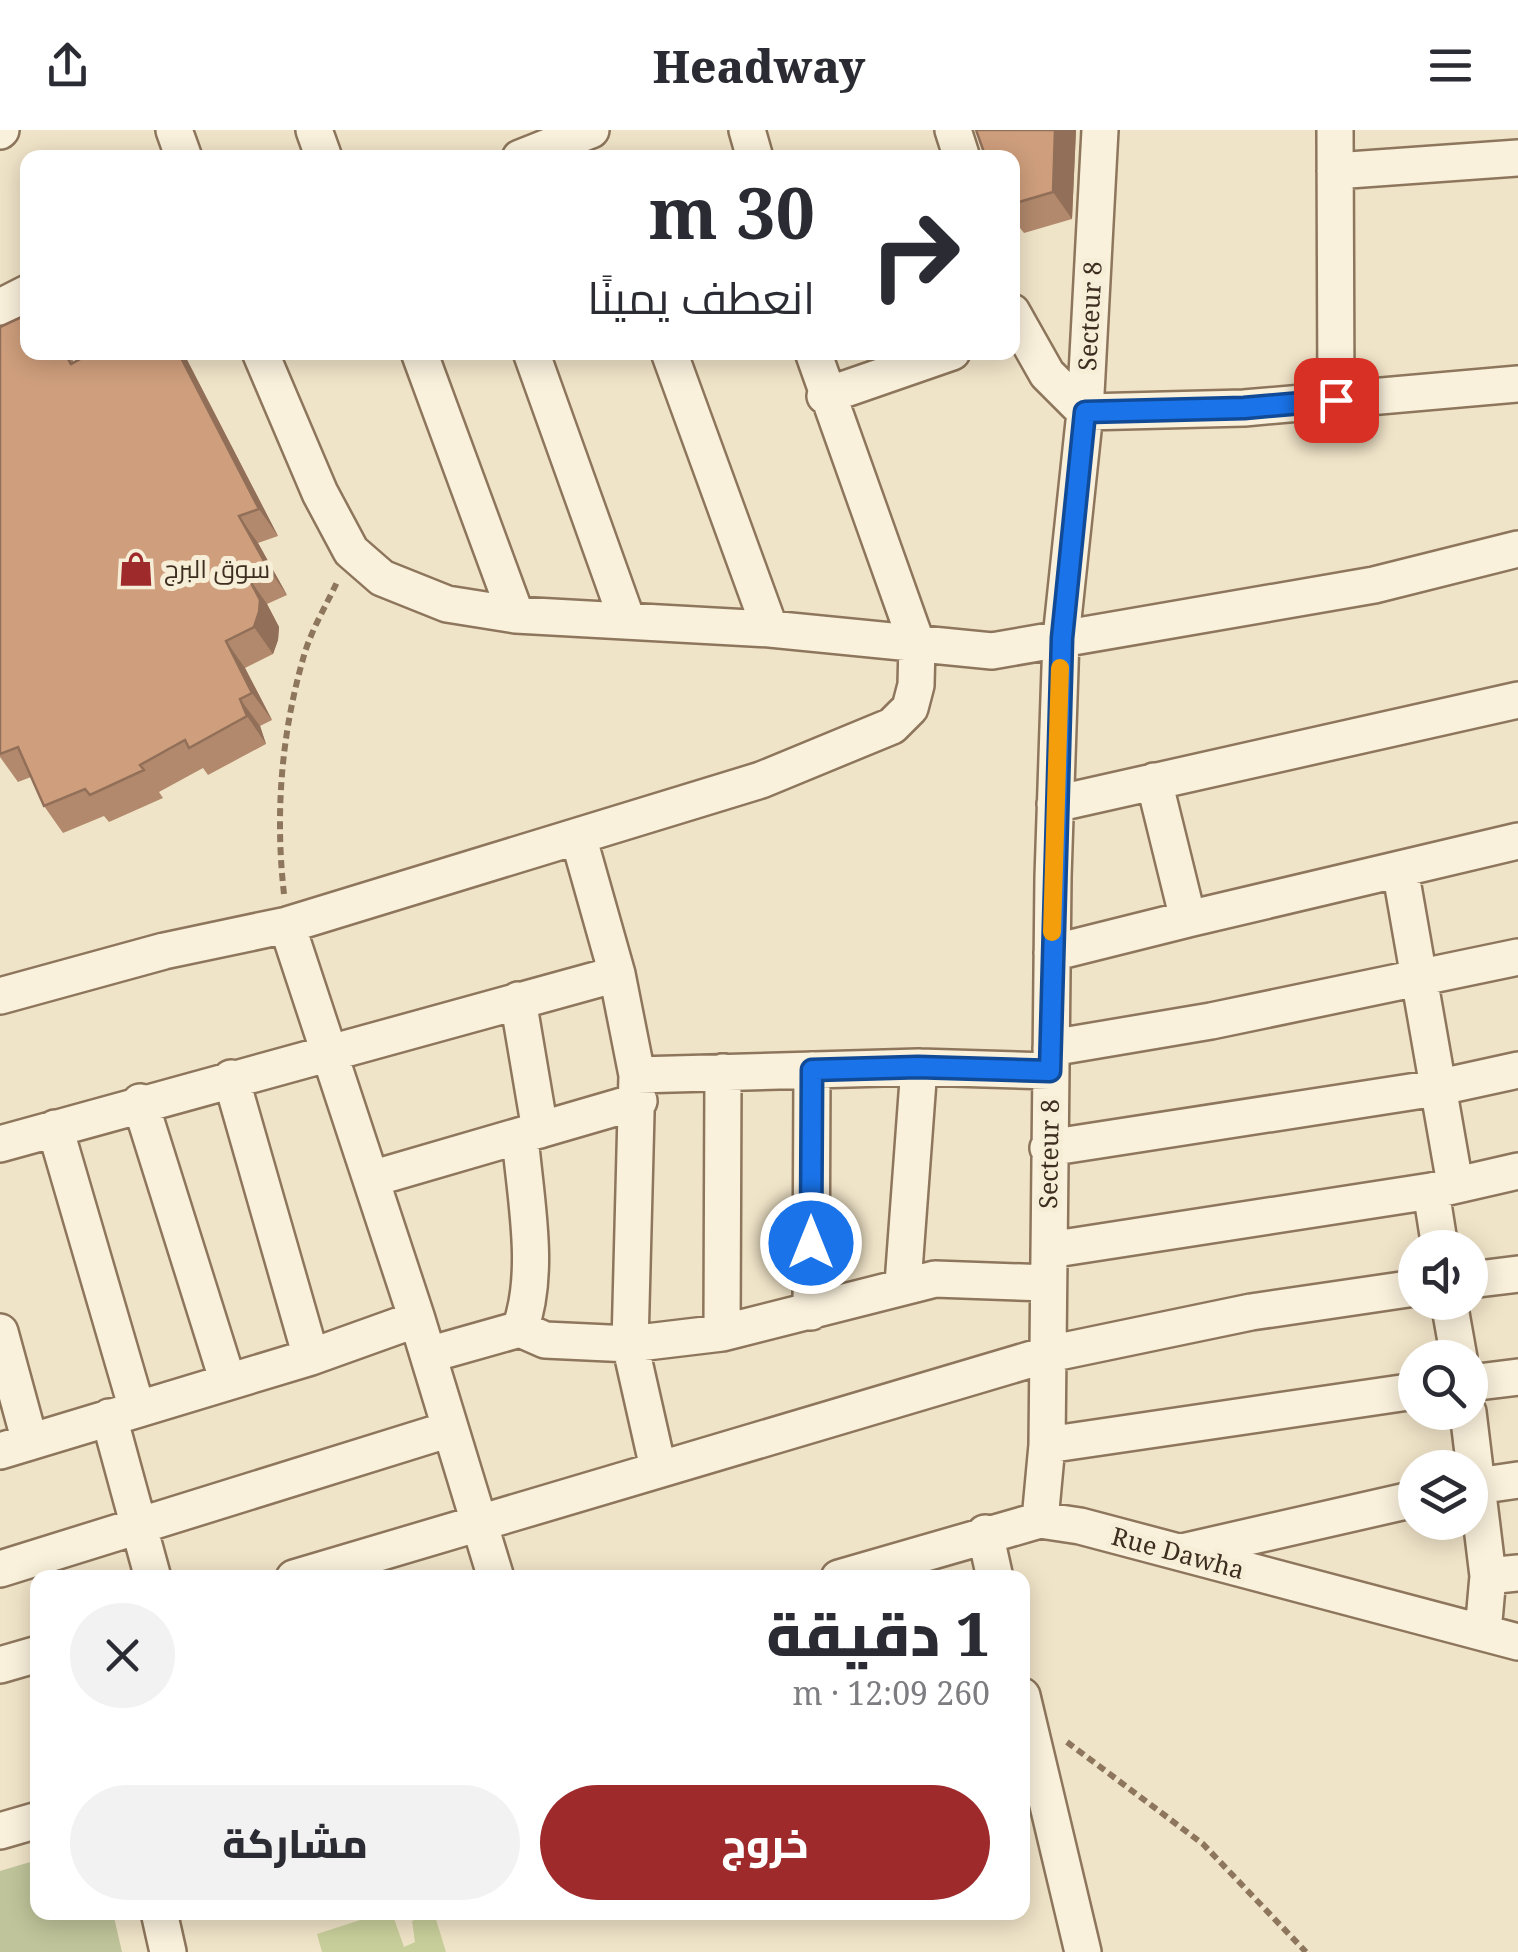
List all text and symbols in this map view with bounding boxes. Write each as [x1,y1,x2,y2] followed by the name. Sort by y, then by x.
[653,35,865,96] text: Headway
[40,38,95,93] icon: share
[1423,38,1478,93] icon: menu
[649,164,815,260] text: 30 m
[850,190,980,320] icon: right
[1069,260,1109,372] street label: Secteur 8
[587,266,815,327] text: انعطف يمينًا
[1294,358,1379,443] pin
[1309,373,1364,428] icon: arrive
[117,550,155,588] shop icon: سوق البرج
[164,551,270,586] place label: سوق البرج
[1030,1099,1066,1209] street label: Secteur 8
[759,1191,863,1295] position arrow
[1398,1230,1488,1540] map controls
[1398,1230,1488,1320] button: sound
[1398,1340,1488,1430] button: search
[1398,1450,1488,1540] button: layers
[1108,1518,1248,1586] street label: Rue Dawha
[766,1592,990,1674] text: 1 دقيقة
[70,1603,175,1708] button: close
[792,1671,990,1714] text: 260 m · 12:09
[70,1785,520,1900] button: مشاركة
[540,1785,990,1900] button: خروج

